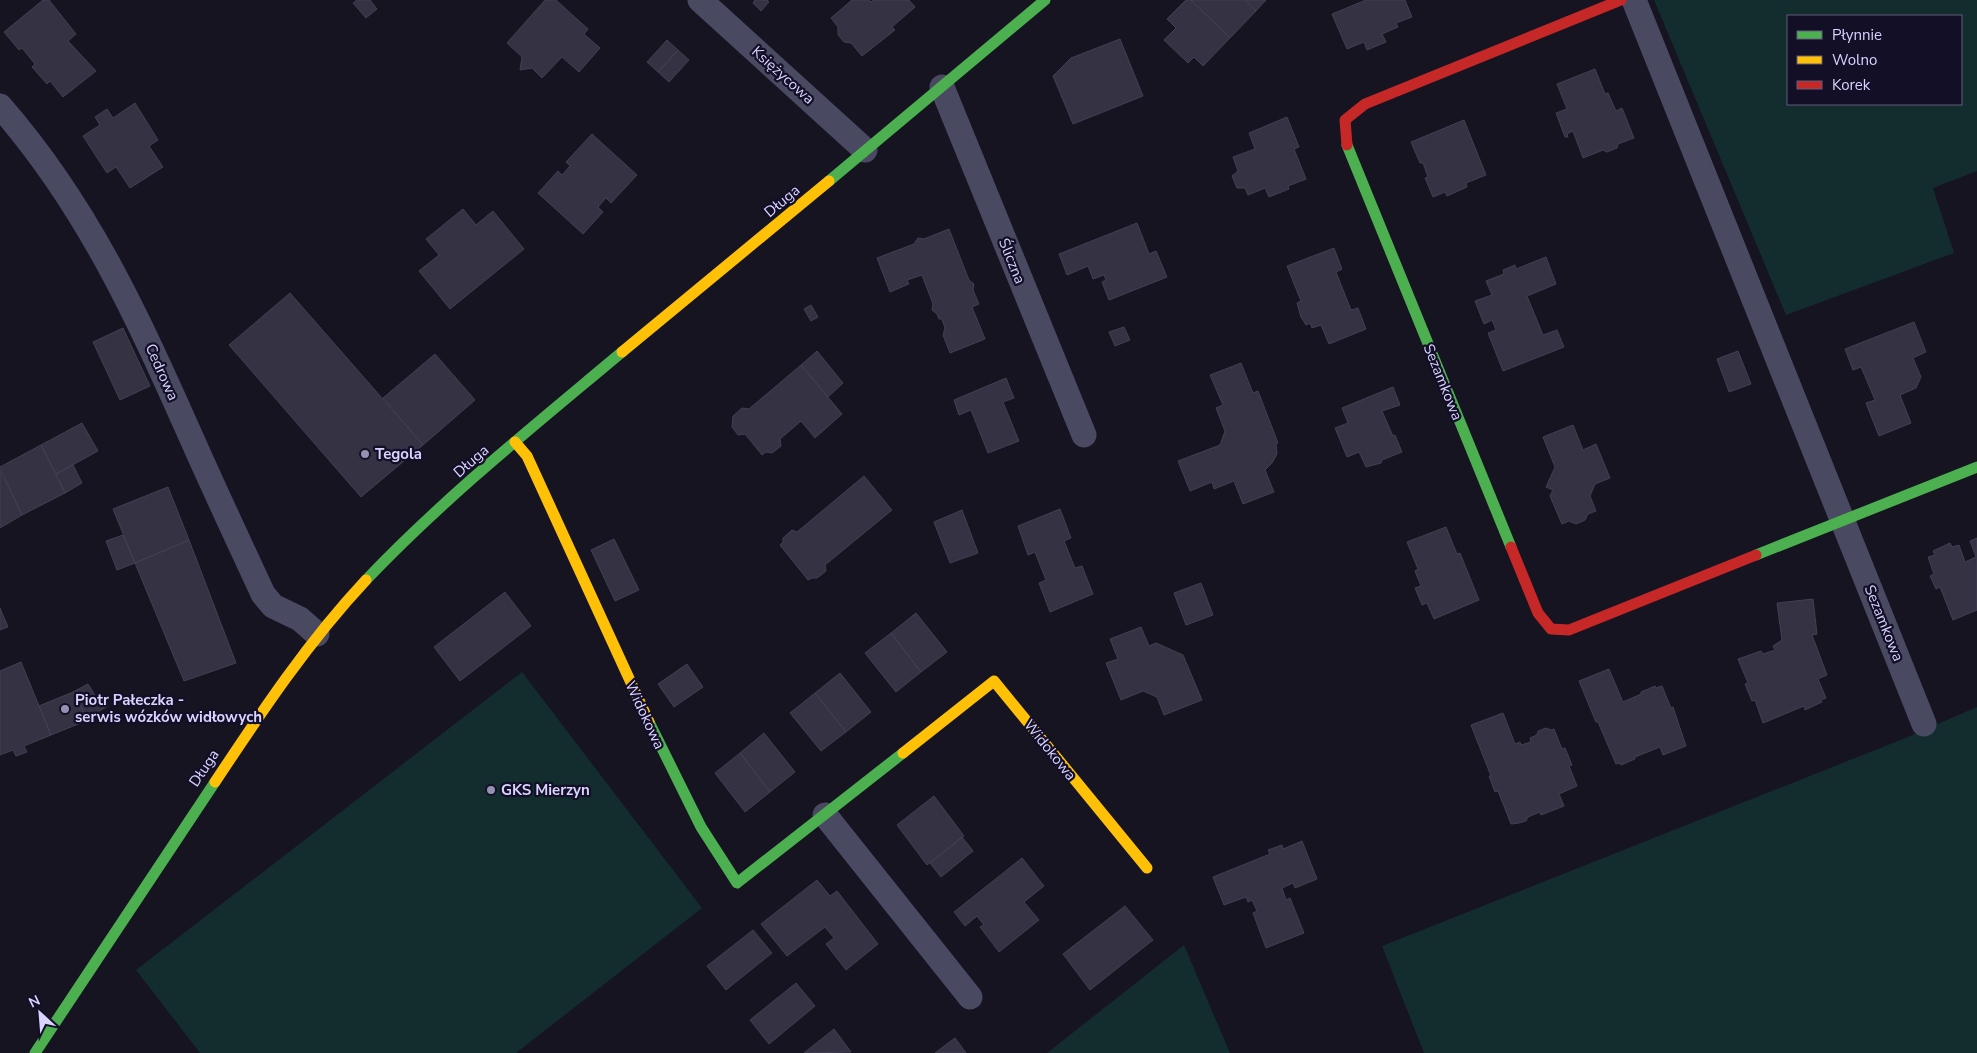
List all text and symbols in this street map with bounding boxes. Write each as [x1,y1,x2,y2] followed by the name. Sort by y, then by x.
[1787,15,1962,105] legend
[1832,25,1882,45] text: Płynnie
[747,42,819,108] street label: Księżycowa
[1832,50,1877,70] text: Wolno
[1832,75,1871,95] text: Korek
[760,180,804,222] street label: Długa
[994,235,1031,287] street label: Śliczna
[141,340,183,404] street label: Cedrowa
[1419,341,1467,423] street label: Sezamkowa
[449,440,493,482] street label: Długa
[375,444,422,464] place label: Tegola
[359,448,371,460] marker: Tegola
[1860,582,1908,664] street label: Sezamkowa
[621,678,669,752] street label: Widokowa
[75,690,262,727] place label: Piotr Pałeczka - serwis wózków widłowych
[59,703,71,715] marker: Piotr Pałeczka - serwis wózków widłowych
[1019,715,1081,785] street label: Widokowa
[184,746,224,790] street label: Długa
[501,780,590,800] place label: GKS Mierzyn
[485,784,497,796] marker: GKS Mierzyn
[15,988,65,1038] north arrow
[26,991,43,1013] text: N

